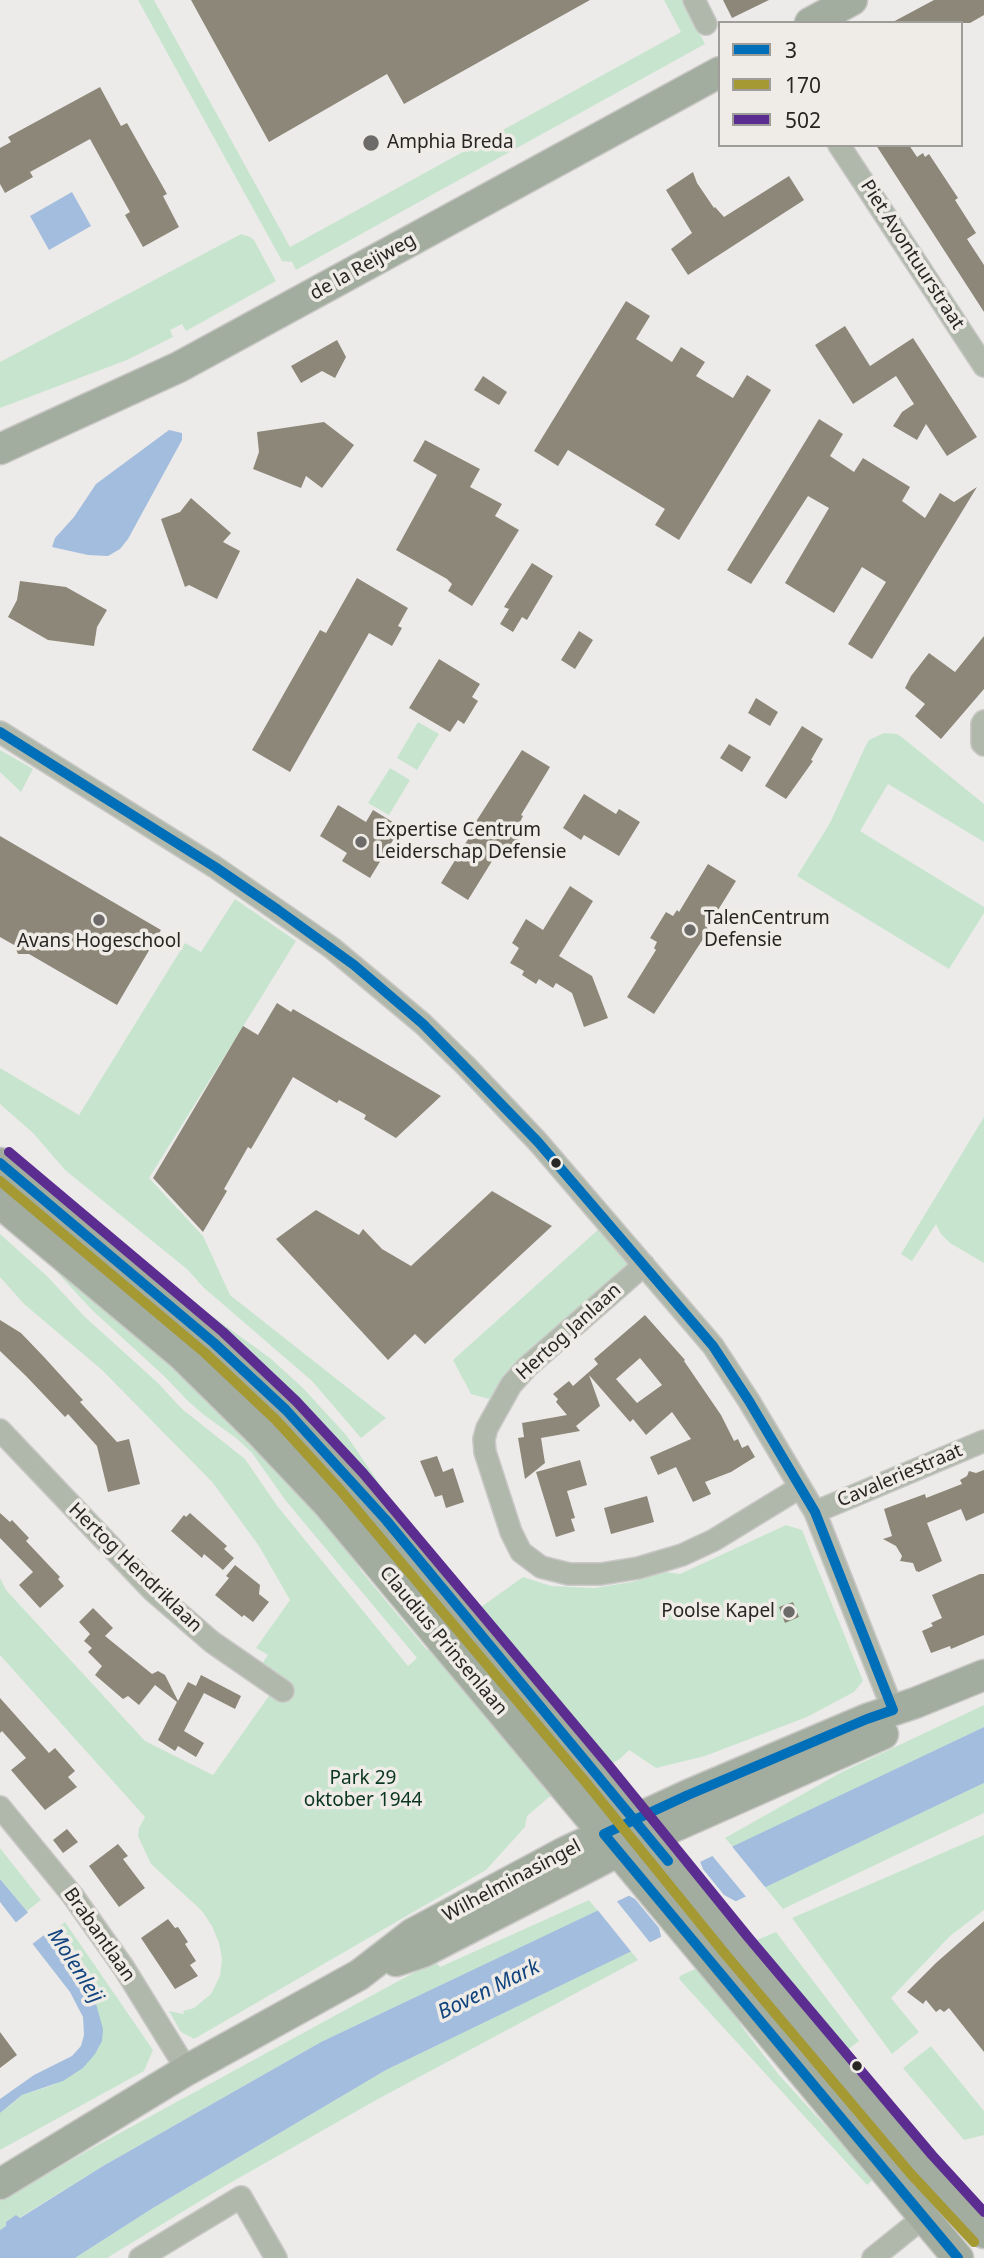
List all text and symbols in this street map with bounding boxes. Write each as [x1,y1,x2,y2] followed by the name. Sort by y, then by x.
[718,21,963,147] legend
[785,36,797,64] text: 3
[785,71,821,99] text: 170
[785,106,821,134] text: 502
[387,132,514,154] place label: Amphia Breda
[361,133,381,153] marker: Amphia Breda
[855,176,969,334] street label: Piet Avontuurstraat
[306,229,420,305] street label: de la Reijweg
[375,820,566,864] place label: Expertise Centrum Leiderschap Defensie
[353,834,369,850] marker: Expertise Centrum Leiderschap Defensie
[704,908,830,952] place label: TalenCentrum Defensie
[91,912,107,928] marker: Avans Hogeschool
[682,922,698,938] marker: TalenCentrum Defensie
[17,931,181,953] place label: Avans Hogeschool
[549,1156,563,1170] unlabelled marker
[512,1279,626,1385] street label: Hertog Janlaan
[834,1439,966,1513] street label: Cavaleriestraat
[64,1498,206,1638] street label: Hertog Hendriklaan
[374,1562,512,1720] street label: Claudius Prinsenlaan
[661,1601,775,1623] place label: Poolse Kapel
[781,1604,797,1620] marker: Poolse Kapel
[304,1768,422,1812] park label: Park 29 oktober 1944
[439,1835,585,1927] street label: Wilhelminasingel
[58,1884,140,1986] street label: Brabantlaan
[41,1924,109,2008] water label: Molenleij
[434,1955,544,2025] water label: Boven Mark
[850,2059,864,2073] unlabelled marker

